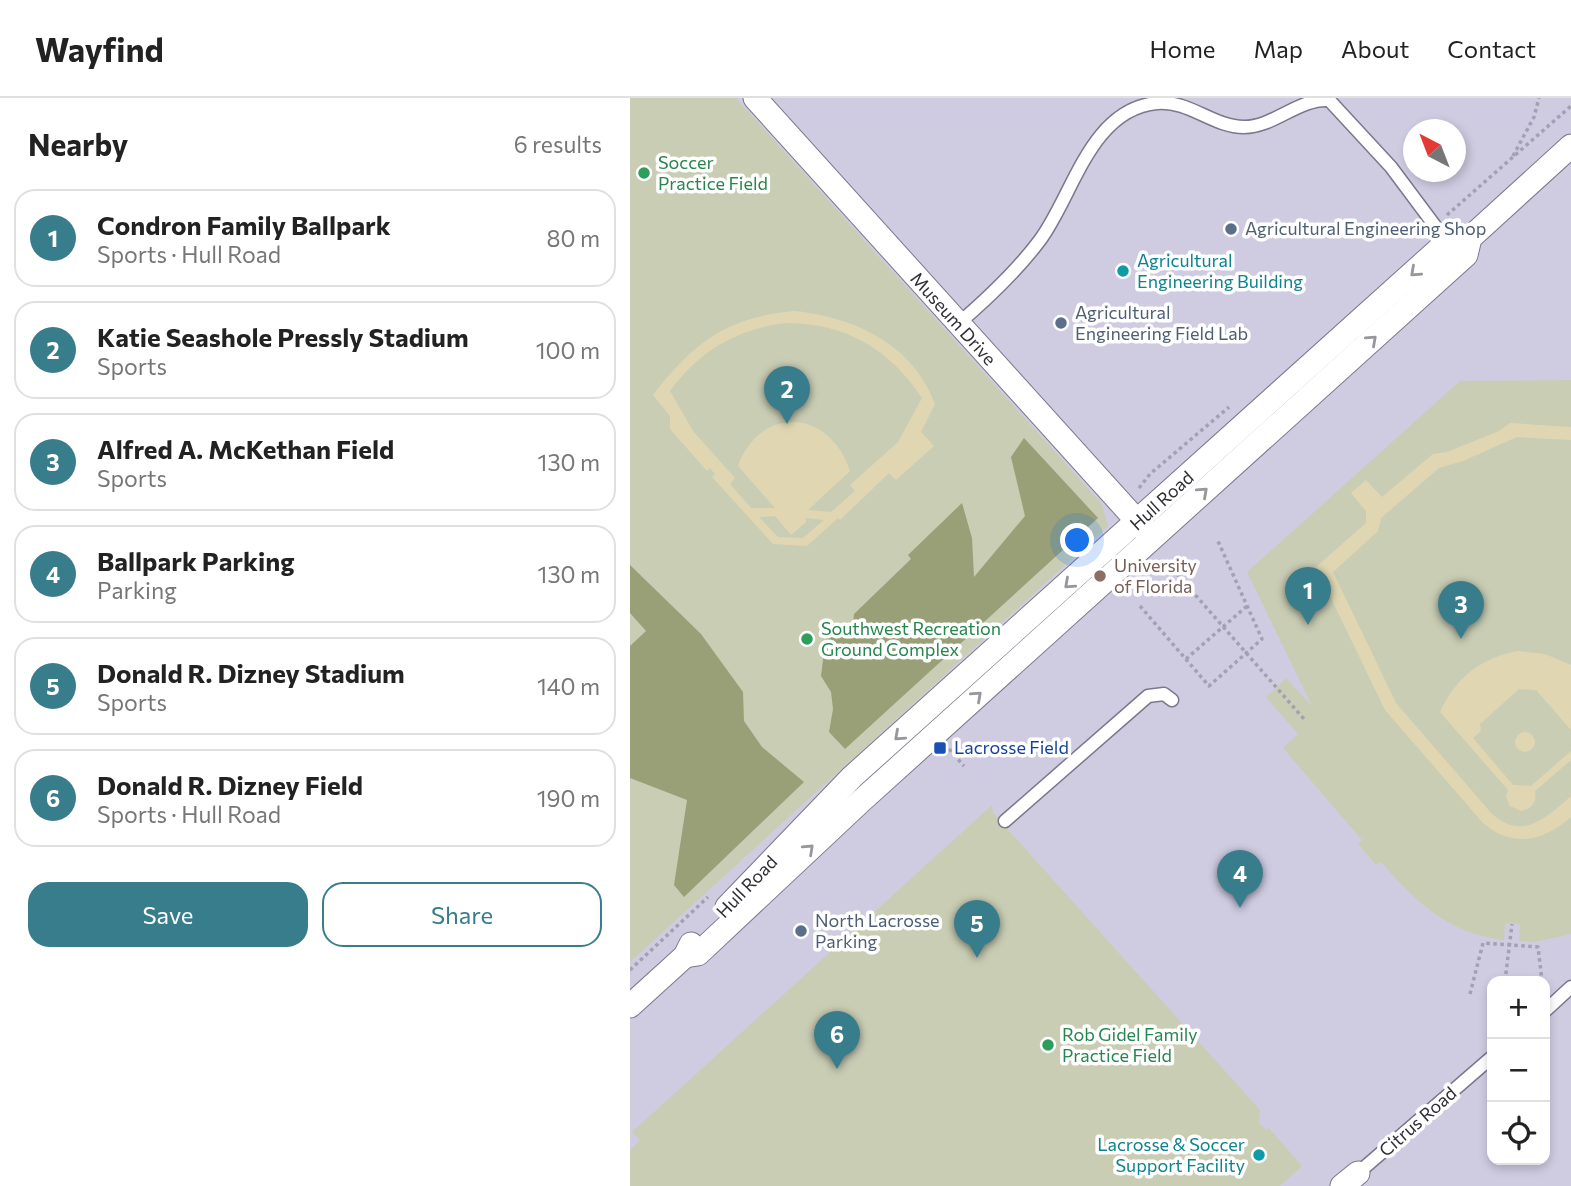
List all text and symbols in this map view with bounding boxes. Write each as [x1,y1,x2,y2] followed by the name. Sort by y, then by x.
[35,28,164,69] text: Wayfind
[1150,34,1216,63] text: Home
[1254,34,1303,63] text: Map
[1341,34,1409,63] text: About
[1447,34,1536,63] text: Contact
[1403,119,1466,182] north arrow
[28,125,128,162] text: Nearby
[514,130,602,158] text: 6 results
[658,151,768,194] place label: Soccer Practice Field
[636,165,652,181] marker: Soccer Practice Field
[97,209,391,240] text: Condron Family Ballpark
[1245,217,1486,239] place label: Agricultural Engineering Shop
[1223,221,1239,237] marker: Agricultural Engineering Shop
[48,224,58,252] text: 1
[547,224,600,252] text: 80 m
[97,240,281,268] text: Sports · Hull Road
[1137,249,1303,292] place label: Agricultural Engineering Building
[1115,263,1131,279] marker: Agricultural Engineering Building
[1410,263,1423,276] one-way arrow
[906,267,1001,369] street label: Museum Drive
[1075,301,1248,344] place label: Agricultural Engineering Field Lab
[1053,315,1069,331] marker: Agricultural Engineering Field Lab
[97,321,469,352] text: Katie Seashole Pressly Stadium
[46,336,60,364] text: 2
[536,336,600,364] text: 100 m
[1364,336,1377,348] one-way arrow
[97,352,167,380] text: Sports
[764,366,810,424] pin: 2
[97,433,394,464] text: Alfred A. McKethan Field
[46,448,60,476] text: 3
[538,448,600,476] text: 130 m
[97,464,167,492] text: Sports
[1125,466,1198,535] street label: Hull Road
[1195,488,1208,501] one-way arrow
[1060,523,1094,557] your location
[97,545,295,576] text: Ballpark Parking
[1114,554,1197,597] place label: University of Florida
[46,560,60,588] text: 4
[538,560,600,588] text: 130 m
[1285,567,1331,625] pin: 1
[1092,568,1108,584] marker: University of Florida
[97,576,177,604] text: Parking
[1064,576,1077,588] one-way arrow
[1438,581,1484,639] pin: 3
[821,617,1001,660] place label: Southwest Recreation Ground Complex
[799,631,815,647] marker: Southwest Recreation Ground Complex
[97,657,405,688] text: Donald R. Dizney Stadium
[46,672,60,700] text: 5
[537,672,600,700] text: 140 m
[97,688,167,716] text: Sports
[969,692,982,704] one-way arrow
[894,727,907,740] one-way arrow
[954,736,1069,758] place label: Lacrosse Field
[932,740,948,756] marker: Lacrosse Field
[97,769,363,800] text: Donald R. Dizney Field
[46,784,60,812] text: 6
[537,784,600,812] text: 190 m
[97,800,281,828] text: Sports · Hull Road
[801,845,814,858] one-way arrow
[1217,850,1263,908] pin: 4
[711,851,781,922] street label: Hull Road
[28,882,308,947] button: Save
[322,882,602,947] button: Share
[954,900,1000,958] pin: 5
[815,909,940,952] place label: North Lacrosse Parking
[793,923,809,939] marker: North Lacrosse Parking
[1487,976,1550,1165] map controls
[1487,976,1550,1039] button: +
[814,1011,860,1069] pin: 6
[1062,1023,1198,1066] place label: Rob Gidel Family Practice Field
[1040,1037,1056,1053] marker: Rob Gidel Family Practice Field
[1487,1039,1550,1102] button: −
[1374,1082,1461,1161] street label: Citrus Road
[1487,1102,1550,1165] button: locate
[1097,1133,1245,1176] place label: Lacrosse & Soccer Support Facility
[1251,1147,1267,1163] marker: Lacrosse & Soccer Support Facility

